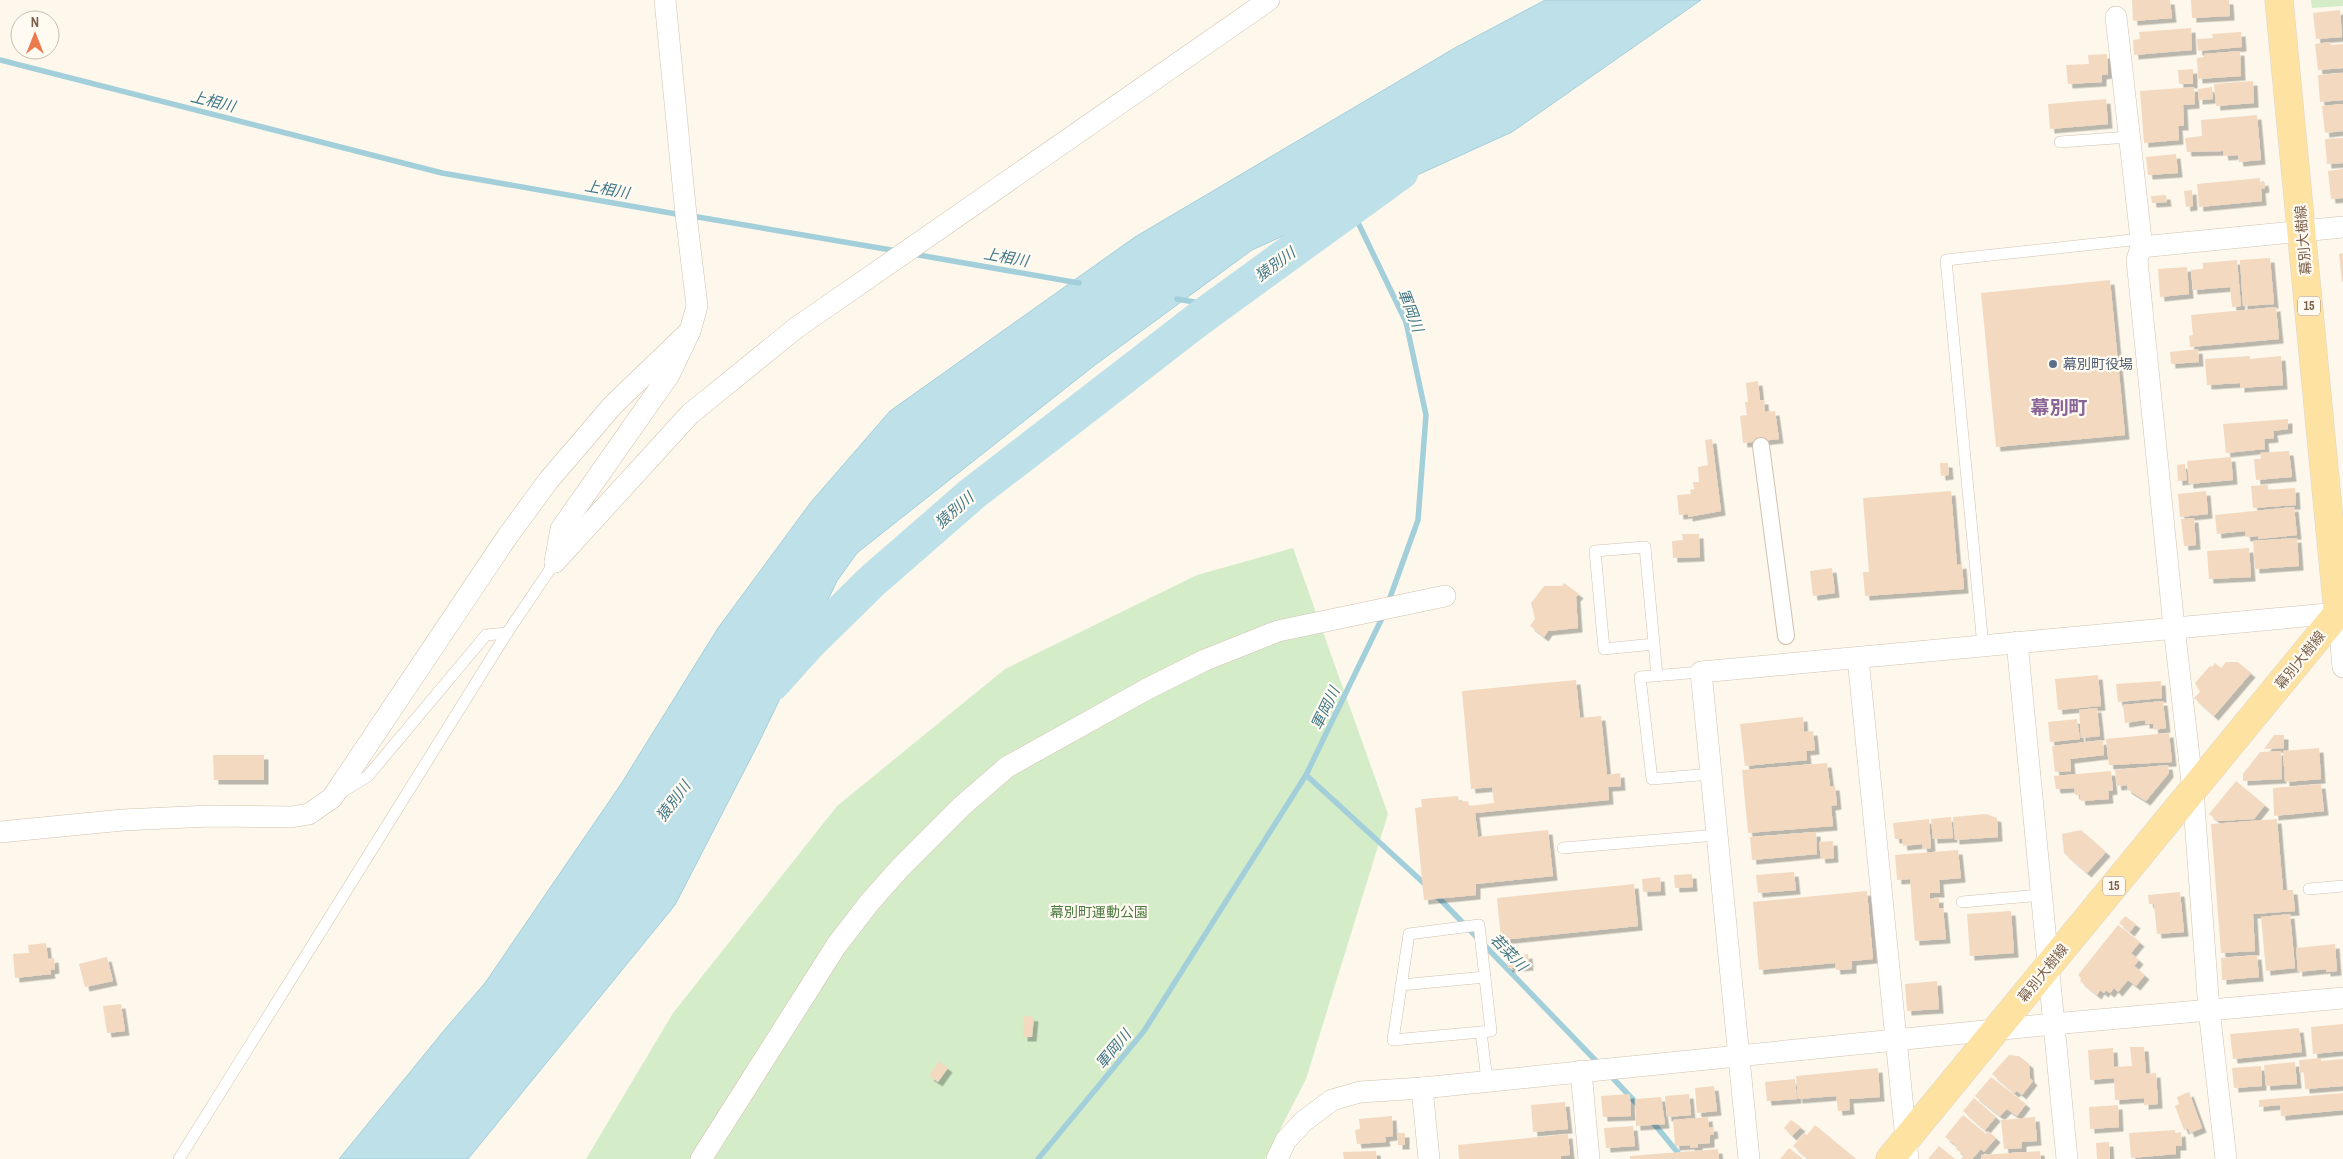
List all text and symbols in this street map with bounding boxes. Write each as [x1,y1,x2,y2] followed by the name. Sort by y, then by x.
[10,10,60,60] north arrow
[31,13,39,31] text: N
[189,85,239,117] water label: 上相川
[583,175,633,204] water label: 上相川
[2291,204,2315,276] street label: 幕別大樹線
[1251,241,1301,286] water label: 猿別川
[982,243,1032,272] water label: 上相川
[1393,285,1430,337] water label: 軍岡川
[2298,296,2320,316] road number: 15
[2063,355,2133,373] place label: 幕別町役場
[2047,358,2059,370] marker: 幕別町役場
[2030,394,2088,420] district label: 幕別町
[930,486,979,533] water label: 猿別川
[2271,627,2329,693] street label: 幕別大樹線
[1306,681,1345,733] water label: 軍岡川
[651,775,696,825] water label: 猿別川
[2103,876,2125,896] road number: 15
[1050,903,1148,921] park label: 幕別町運動公園
[1486,929,1534,977] water label: 若菜川
[2014,940,2072,1006] street label: 幕別大樹線
[1090,1023,1137,1073] water label: 軍岡川

